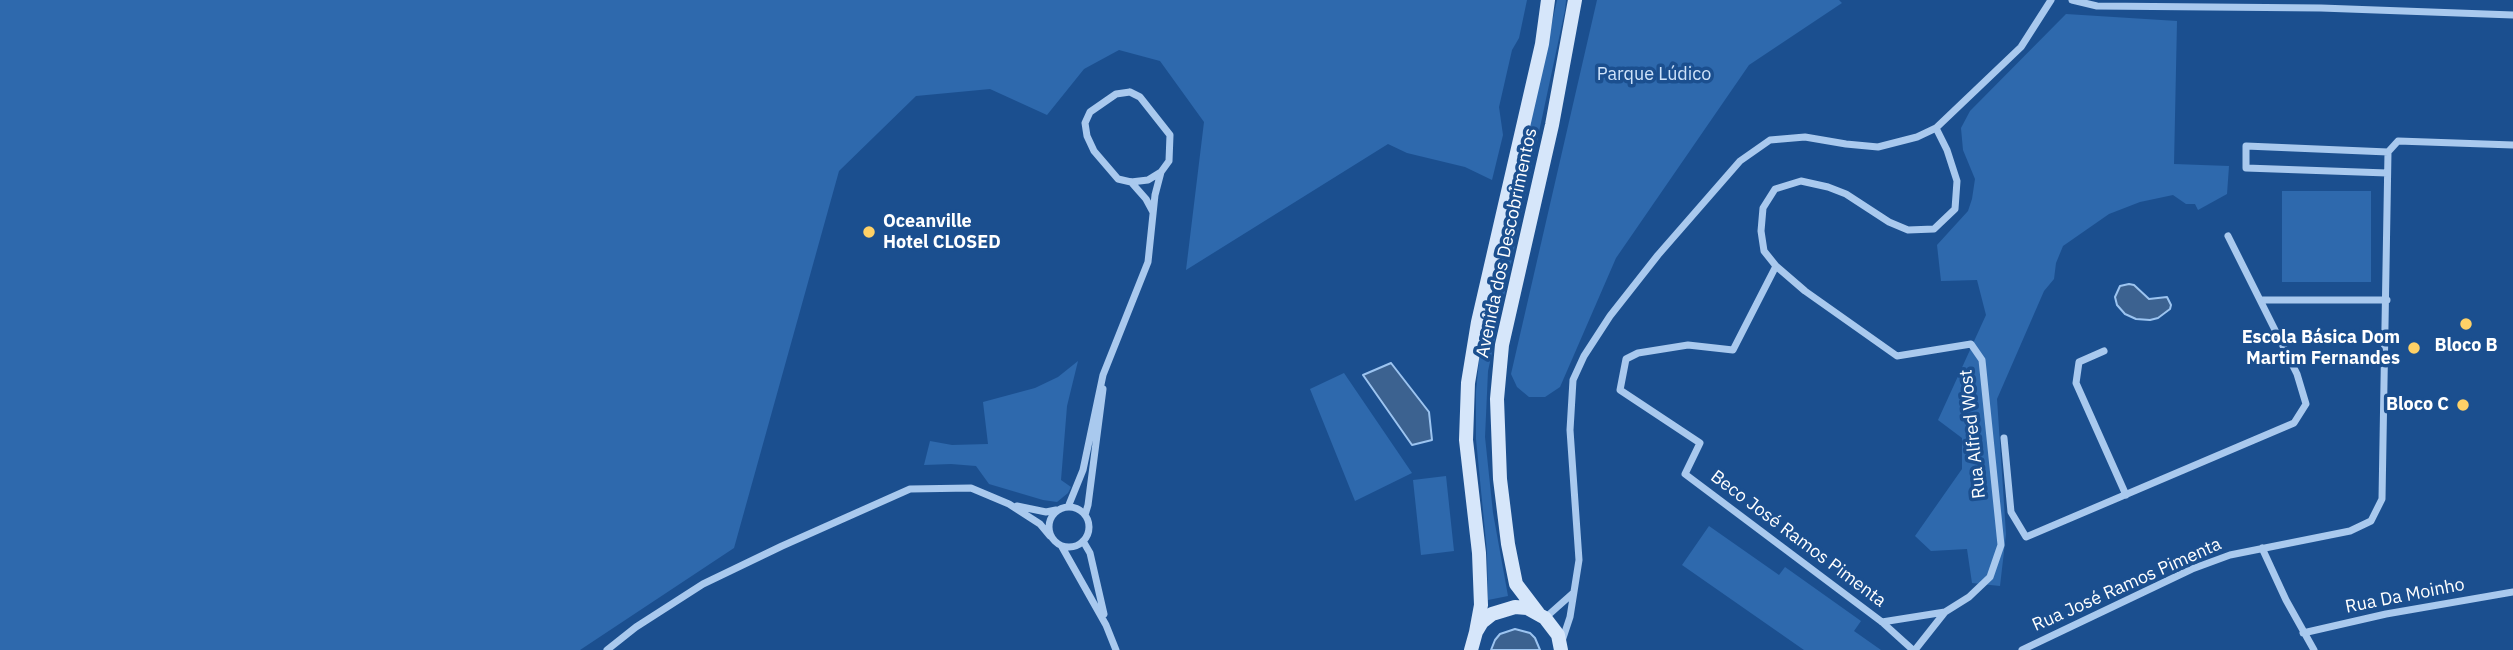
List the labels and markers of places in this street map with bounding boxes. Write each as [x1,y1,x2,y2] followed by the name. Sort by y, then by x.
[883,211,1001,254] place label: Oceanville Hotel CLOSED
[861,224,877,240] marker: Oceanville Hotel CLOSED
[2458,316,2474,332] marker: Bloco B
[2242,327,2400,370] place label: Escola Básica Dom Martim Fernandes
[2434,335,2498,357] place label: Bloco B
[2406,340,2422,356] marker: Escola Básica Dom Martim Fernandes
[2386,394,2449,416] place label: Bloco C
[2455,397,2471,413] marker: Bloco C

